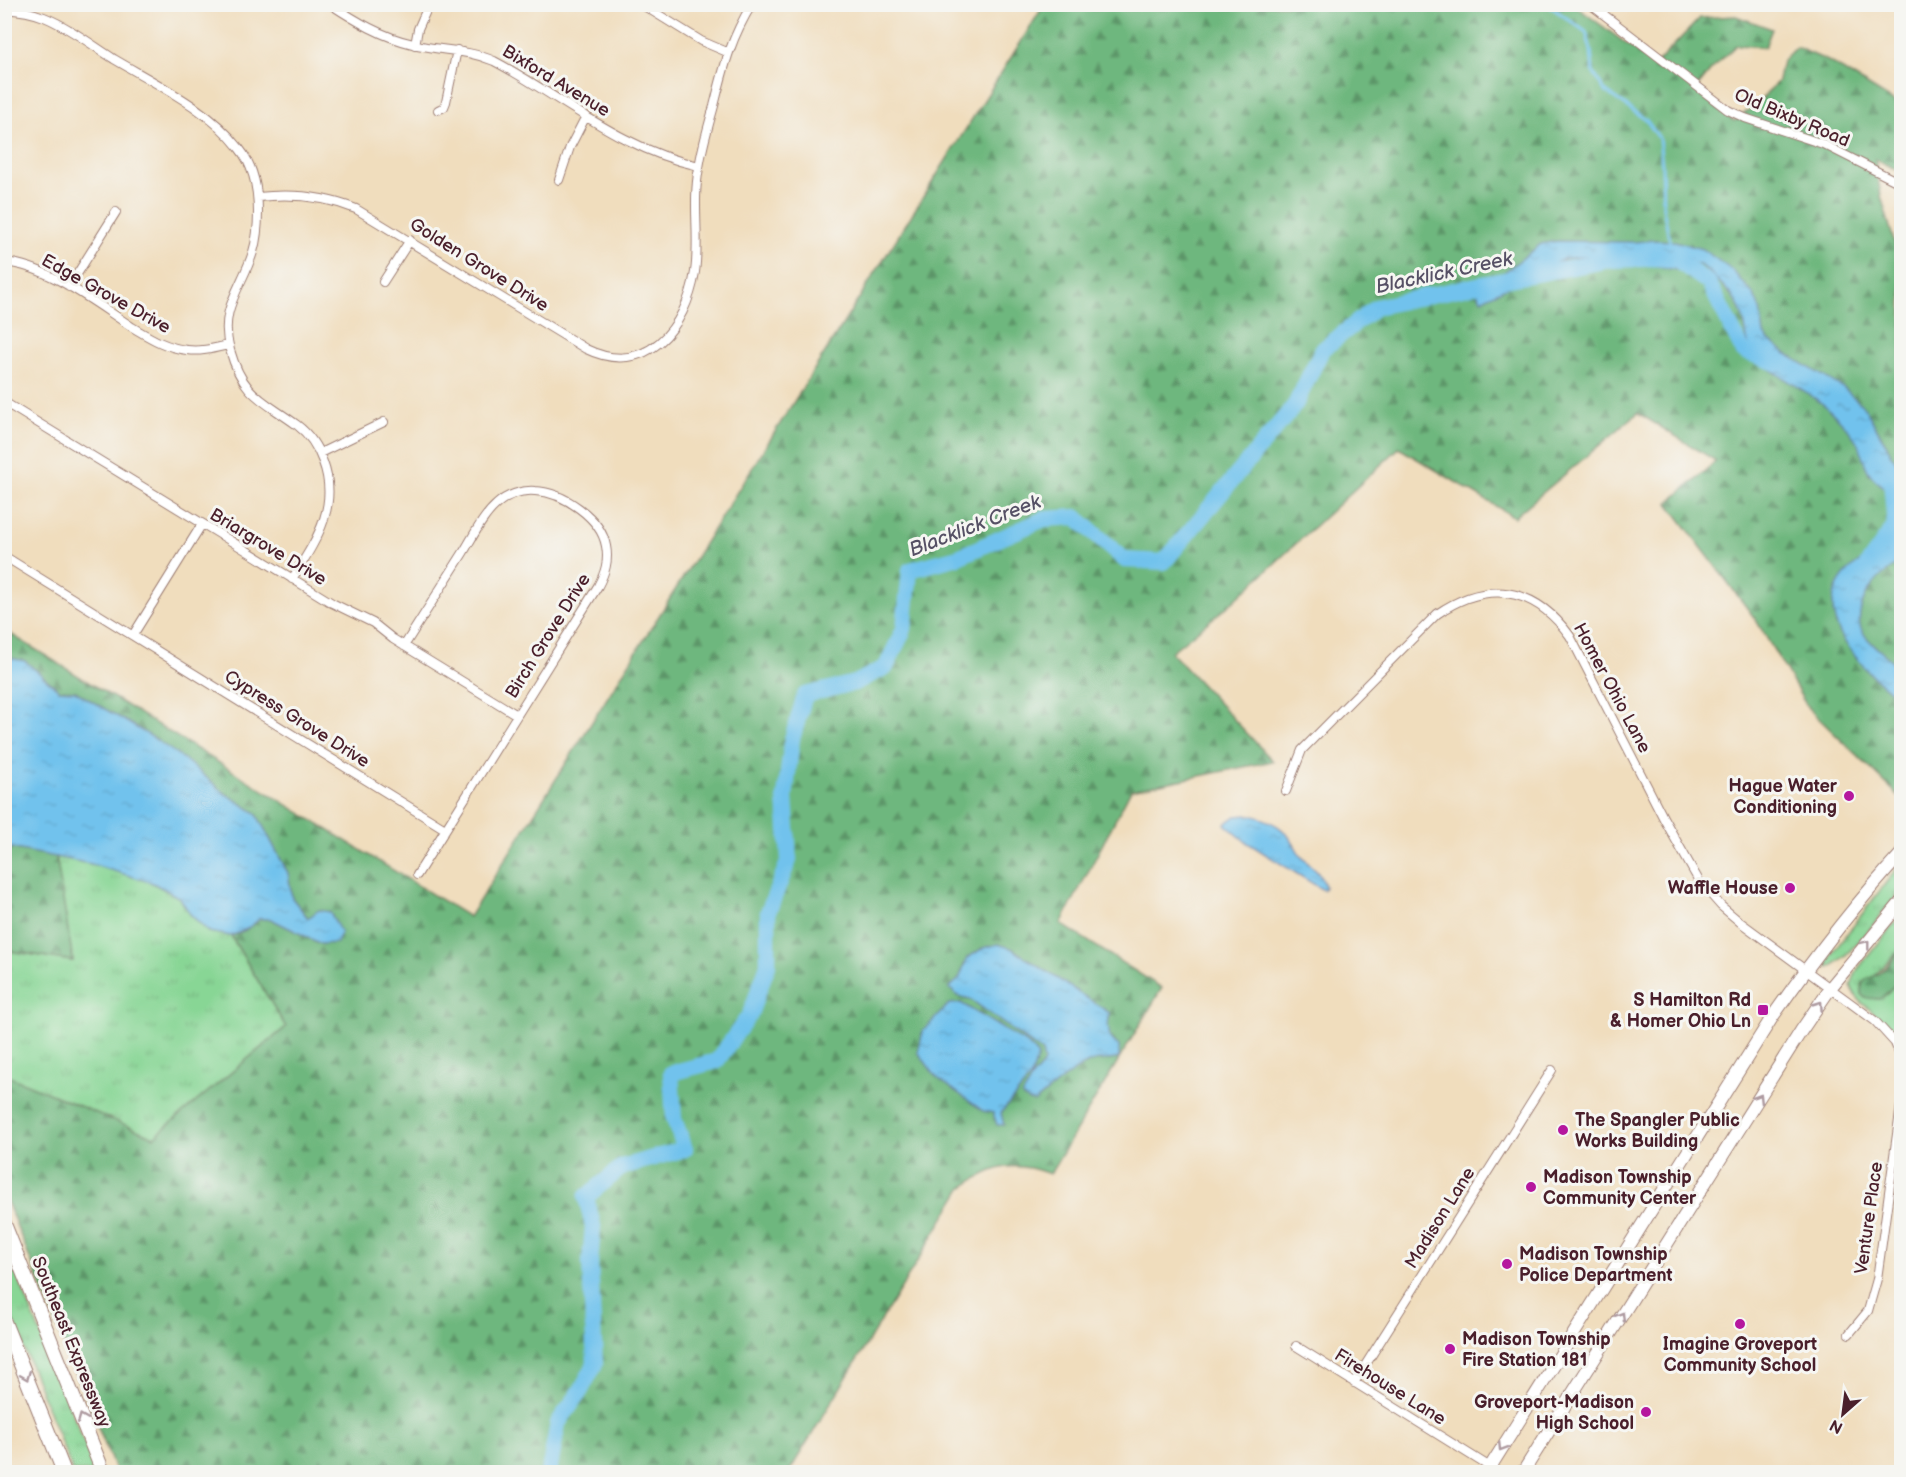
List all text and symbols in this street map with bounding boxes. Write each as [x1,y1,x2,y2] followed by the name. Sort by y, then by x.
[498,41,614,122] street label: Bixford Avenue
[1731,84,1853,152] street label: Old Bixby Road
[406,214,553,316] street label: Golden Grove Drive
[1373,247,1516,299] water label: Blacklick Creek
[38,250,174,338] street label: Edge Grove Drive
[906,489,1045,562] water label: Blacklick Creek
[206,504,330,590] street label: Briargrove Drive
[501,569,595,702] street label: Birch Grove Drive
[1569,619,1655,757] street label: Homer Ohio Lane
[221,666,374,772] street label: Cypress Grove Drive
[1729,776,1838,818] place label: Hague Water Conditioning
[1842,789,1856,803] marker: Hague Water Conditioning
[1668,878,1778,899] place label: Waffle House
[1783,881,1797,895] marker: Waffle House
[1858,939,1869,950] one-way arrow
[1610,990,1751,1032] place label: S Hamilton Rd & Homer Ohio Ln
[1812,1001,1823,1012] one-way arrow
[1756,1003,1770,1017] marker: S Hamilton Rd & Homer Ohio Ln
[1751,1094,1763,1104] one-way arrow
[1575,1110,1740,1152] place label: The Spangler Public Works Building
[1556,1123,1570,1137] marker: The Spangler Public Works Building
[1851,1160,1887,1276] street label: Venture Place
[1401,1163,1480,1272] street label: Madison Lane
[1543,1167,1697,1209] place label: Madison Township Community Center
[1524,1180,1538,1194] marker: Madison Township Community Center
[1519,1244,1673,1286] place label: Madison Township Police Department
[27,1254,115,1431] street label: Southeast Expressway
[1500,1257,1514,1271] marker: Madison Township Police Department
[1614,1312,1625,1323] one-way arrow
[1733,1317,1747,1331] marker: Imagine Groveport Community School
[1462,1329,1611,1371] place label: Madison Township Fire Station 181
[1663,1334,1817,1376] place label: Imagine Groveport Community School
[1443,1342,1457,1356] marker: Madison Township Fire Station 181
[1331,1344,1450,1430] street label: Firehouse Lane
[19,1370,31,1381] one-way arrow
[1813,1384,1873,1444] north arrow
[1474,1392,1634,1434] place label: Groveport-Madison High School
[1639,1405,1653,1419] marker: Groveport-Madison High School
[77,1413,89,1424] one-way arrow
[1827,1415,1846,1437] text: N
[1499,1441,1510,1452] one-way arrow

